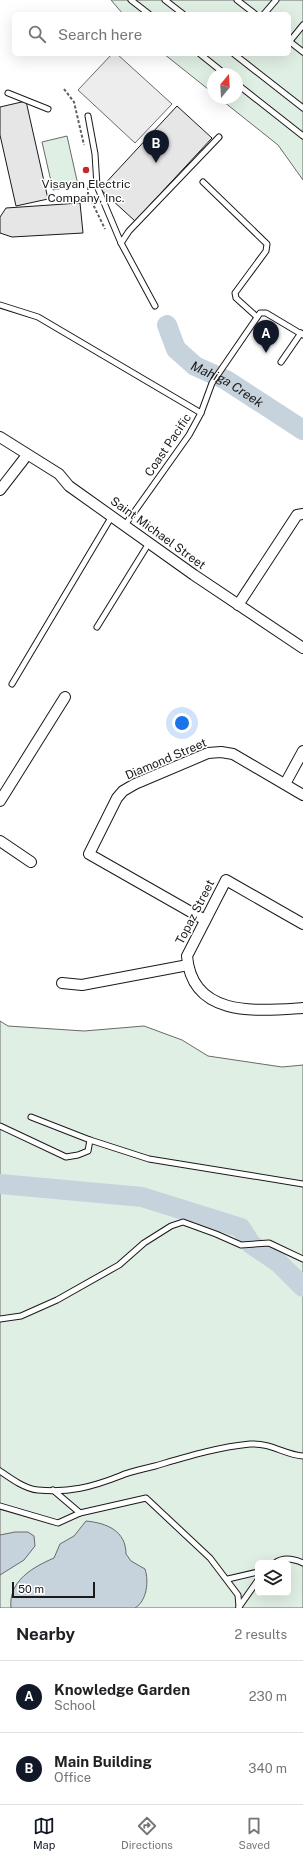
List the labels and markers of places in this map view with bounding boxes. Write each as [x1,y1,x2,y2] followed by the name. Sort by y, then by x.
[143,130,169,163] pin: B
[81,165,91,175] marker: Visayan Electric Company, Inc.
[42,177,130,205] place label: Visayan Electric Company, Inc.
[253,320,279,353] pin: A

